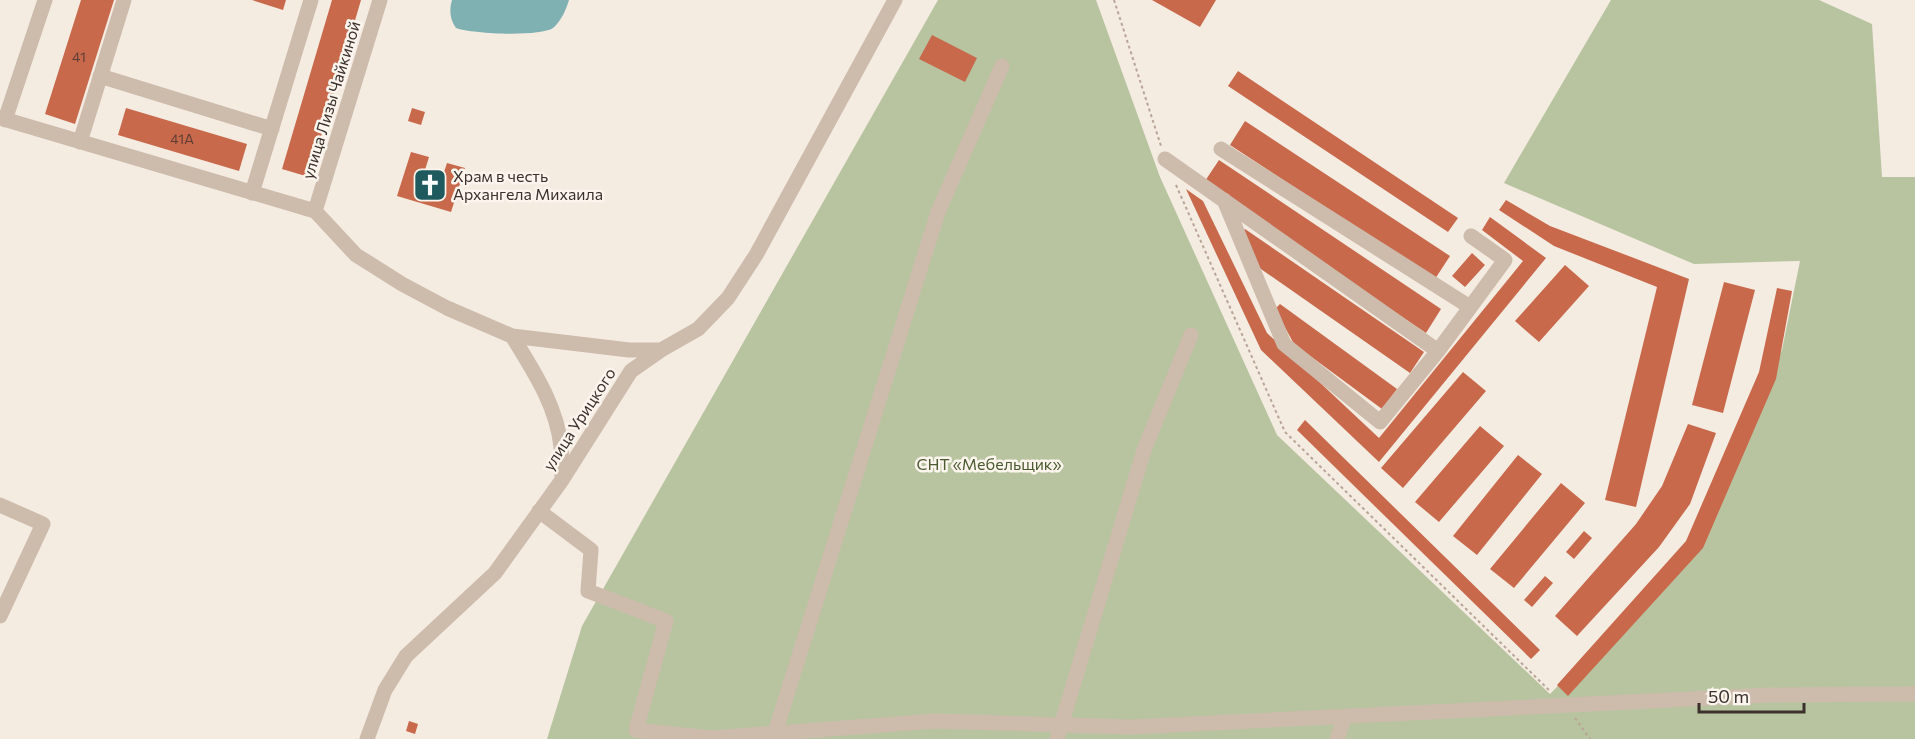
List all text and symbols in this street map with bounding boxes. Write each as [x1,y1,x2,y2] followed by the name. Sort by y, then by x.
[297,19,364,181] street label: улица Лизы Чайкиной
[72,48,86,65] house number: 41
[170,130,194,147] house number: 41А
[453,166,603,203] place label: Храм в честь Архангела Михаила
[412,167,448,203] church icon: Храм в честь Архангела Михаила
[538,364,619,474] street label: улица Урицкого
[916,454,1062,473] park label: СНТ «Мебельщик»
[1699,676,1804,714] scale bar
[1708,685,1749,707] text: 50 m

